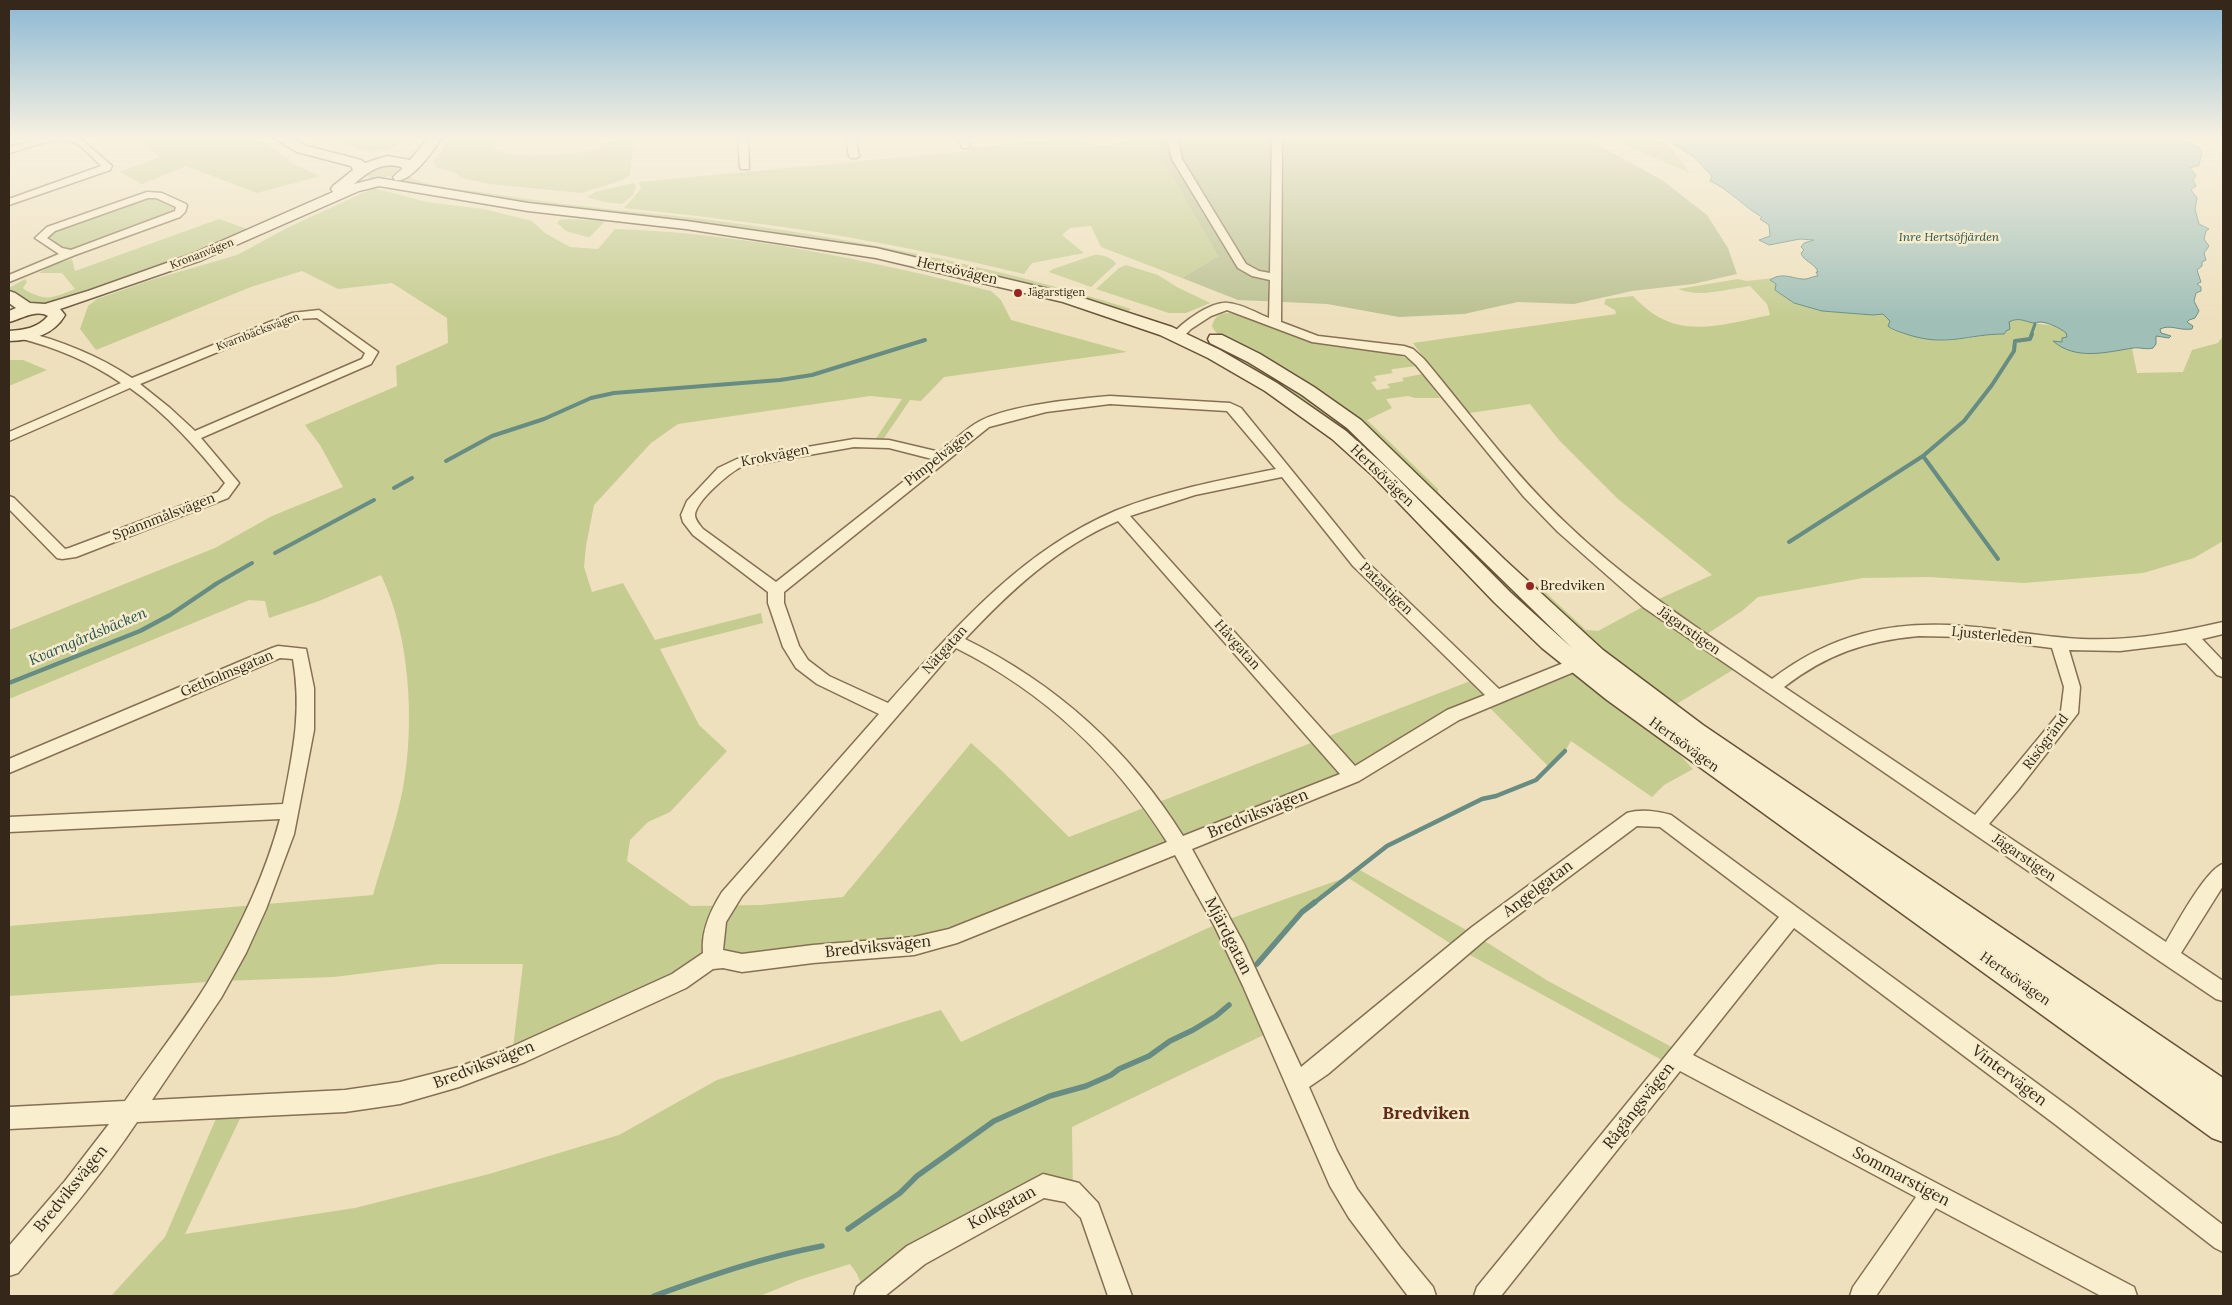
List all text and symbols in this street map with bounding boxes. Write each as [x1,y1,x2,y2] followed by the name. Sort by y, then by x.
[1899,231,1999,245] water label: Inre Hertsöfjärden
[168,236,236,272] street label: Kronanvägen
[915,254,999,288] street label: Hertsövägen
[1028,286,1085,300] place label: Jägarstigen
[1012,287,1024,299] marker: Jägarstigen
[214,310,302,354] street label: Kvarnbäcksvägen
[901,426,977,490] street label: Pimpelvägen
[739,441,811,471] street label: Krokvägen
[1347,441,1417,511] street label: Hertsövägen
[110,490,218,544] street label: Spannmålsvägen
[1356,559,1416,619] street label: Patastigen
[1540,578,1605,594] place label: Bredviken
[1524,580,1536,592] marker: Bredviken
[1654,603,1724,659] street label: Jägarstigen
[26,604,150,670] water label: Kvarngårdsbäcken
[1210,617,1264,673] street label: Håvgatan
[919,622,971,678] street label: Nätgatan
[1951,623,2033,649] street label: Ljusterleden
[178,647,276,701] street label: Getholmsgatan
[2020,711,2072,773] street label: Risögränd
[1646,714,1722,776] street label: Hertsövägen
[1205,785,1311,843] street label: Bredviksvägen
[1989,831,2059,885] street label: Jägarstigen
[1499,856,1577,922] street label: Angelgatan
[1200,894,1256,978] street label: Mjärdgatan
[824,932,932,962] street label: Bredviksvägen
[1976,949,2054,1009] street label: Hertsövägen
[431,1037,537,1093] street label: Bredviksvägen
[1967,1041,2051,1111] street label: Vintervägen
[1599,1059,1679,1153] street label: Rågångsvägen
[1382,1103,1470,1125] district label: Bredviken
[30,1142,112,1236] street label: Bredviksvägen
[1849,1143,1953,1211] street label: Sommarstigen
[965,1182,1039,1234] street label: Kolkgatan

